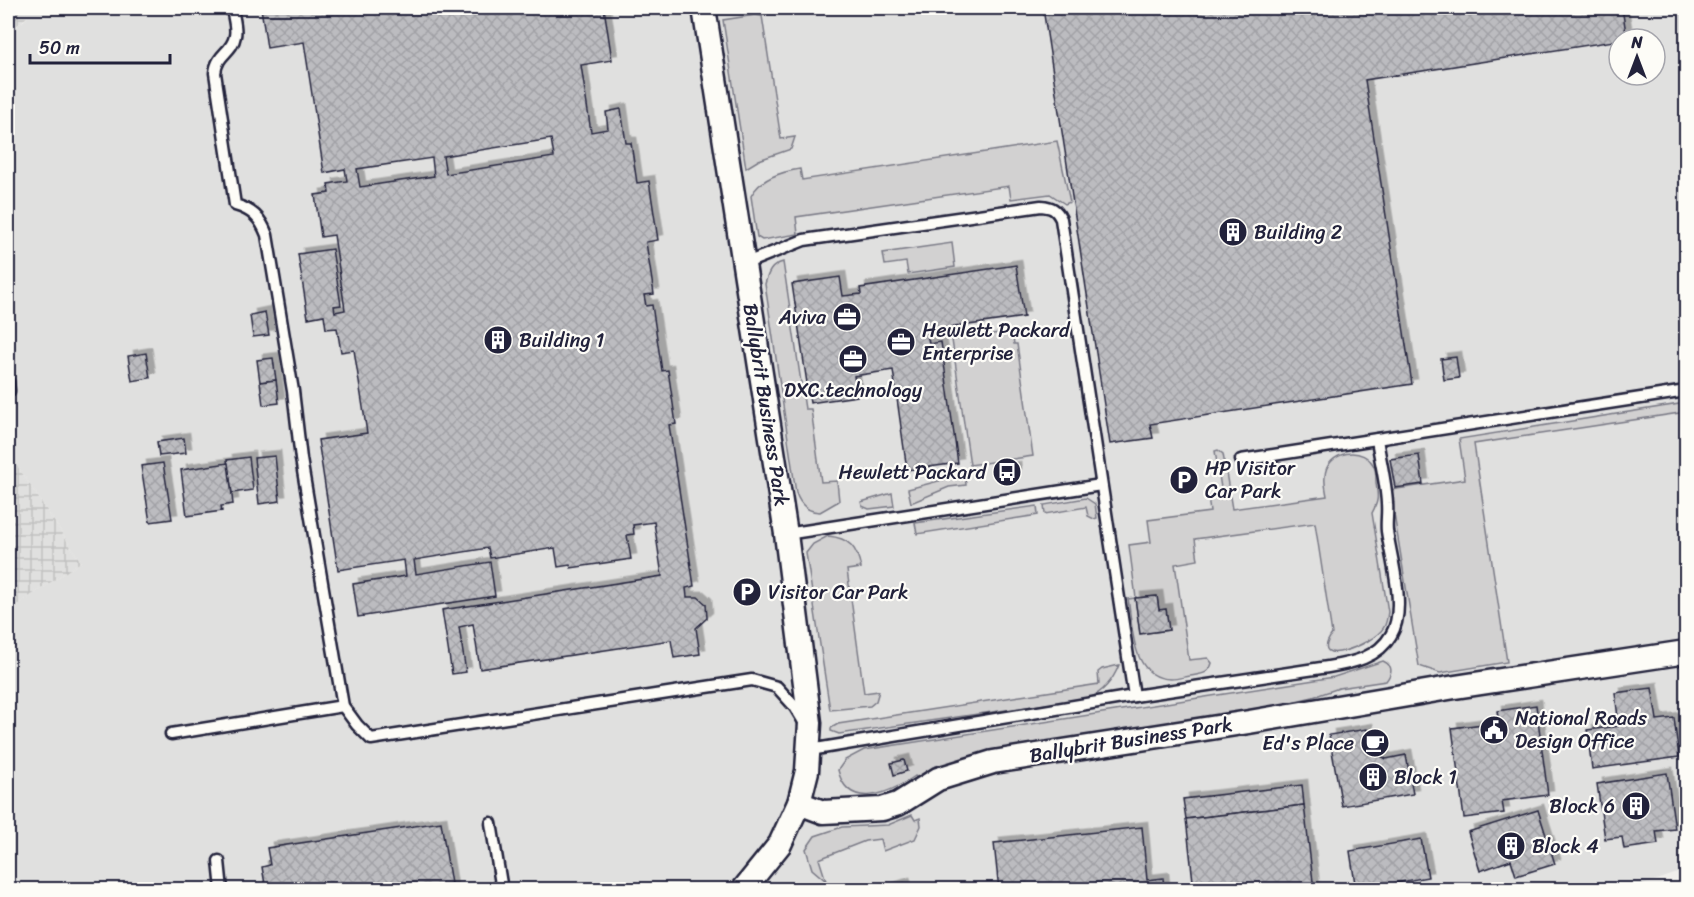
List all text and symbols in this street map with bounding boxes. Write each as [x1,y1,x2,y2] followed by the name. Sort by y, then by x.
[30,27,170,65] scale bar
[1607,27,1667,87] north arrow
[1630,28,1643,57] text: N
[39,32,80,64] text: 50 m
[1254,215,1343,250] place label: Building 2
[1217,216,1249,248] building icon: Building 2
[778,300,827,335] place label: Aviva
[733,301,799,509] street label: Ballybrit Business Park
[831,301,863,333] office icon: Aviva
[922,313,1071,371] place label: Hewlett Packard Enterprise
[519,323,604,358] place label: Building 1
[482,324,514,356] building icon: Building 1
[885,326,917,358] office icon: Hewlett Packard Enterprise
[837,343,869,375] office icon: DXC.technology
[784,373,923,408] place label: DXC.technology
[1205,451,1296,509] place label: HP Visitor Car Park
[838,455,987,490] place label: Hewlett Packard
[991,456,1023,488] bus stop icon: Hewlett Packard
[1168,464,1200,496] parking icon: HP Visitor Car Park
[768,575,909,610] place label: Visitor Car Park
[731,576,763,608] parking icon: Visitor Car Park
[1515,701,1648,759] place label: National Roads Design Office
[1027,707,1235,773] street label: Ballybrit Business Park
[1478,714,1510,746] public building icon: National Roads Design Office
[1262,726,1354,761] place label: Ed's Place
[1359,727,1391,759] cafe icon: Ed's Place
[1394,760,1457,795] place label: Block 1
[1357,761,1389,793] building icon: Block 1
[1549,789,1615,824] place label: Block 6
[1620,790,1652,822] building icon: Block 6
[1532,829,1599,864] place label: Block 4
[1495,830,1527,862] building icon: Block 4

